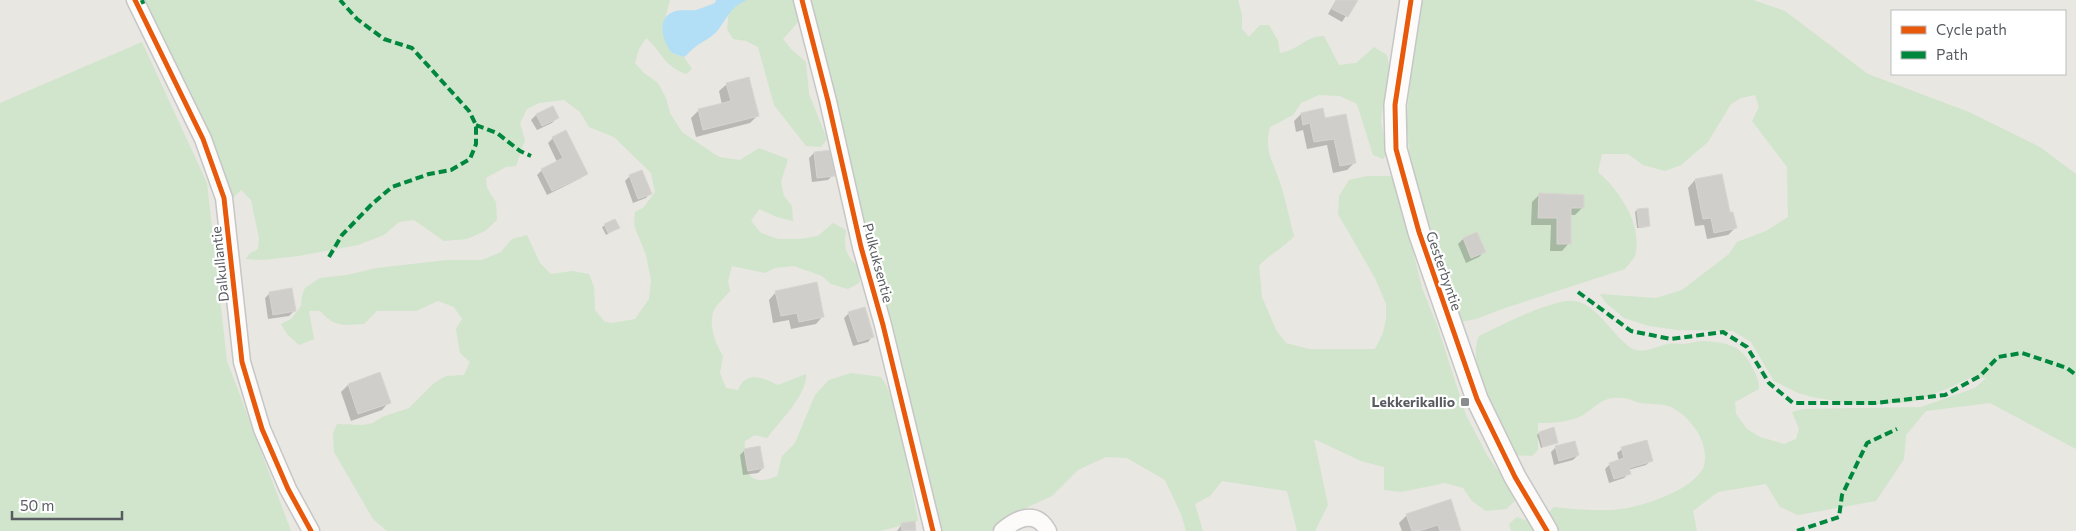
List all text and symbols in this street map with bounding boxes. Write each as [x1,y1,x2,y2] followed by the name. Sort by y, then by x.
[1891,10,2066,75] legend
[1936,20,2007,38] text: Cycle path
[1936,45,1968,63] text: Path
[860,221,897,305] street label: Pulkuksentie
[207,225,232,303] street label: Dalkullantie
[1423,229,1466,313] street label: Gesterbyntie
[1371,393,1455,410] place label: Lekkerikallio
[1459,396,1471,408] marker: Lekkerikallio
[12,488,122,520] scale bar
[20,496,54,514] text: 50 m

